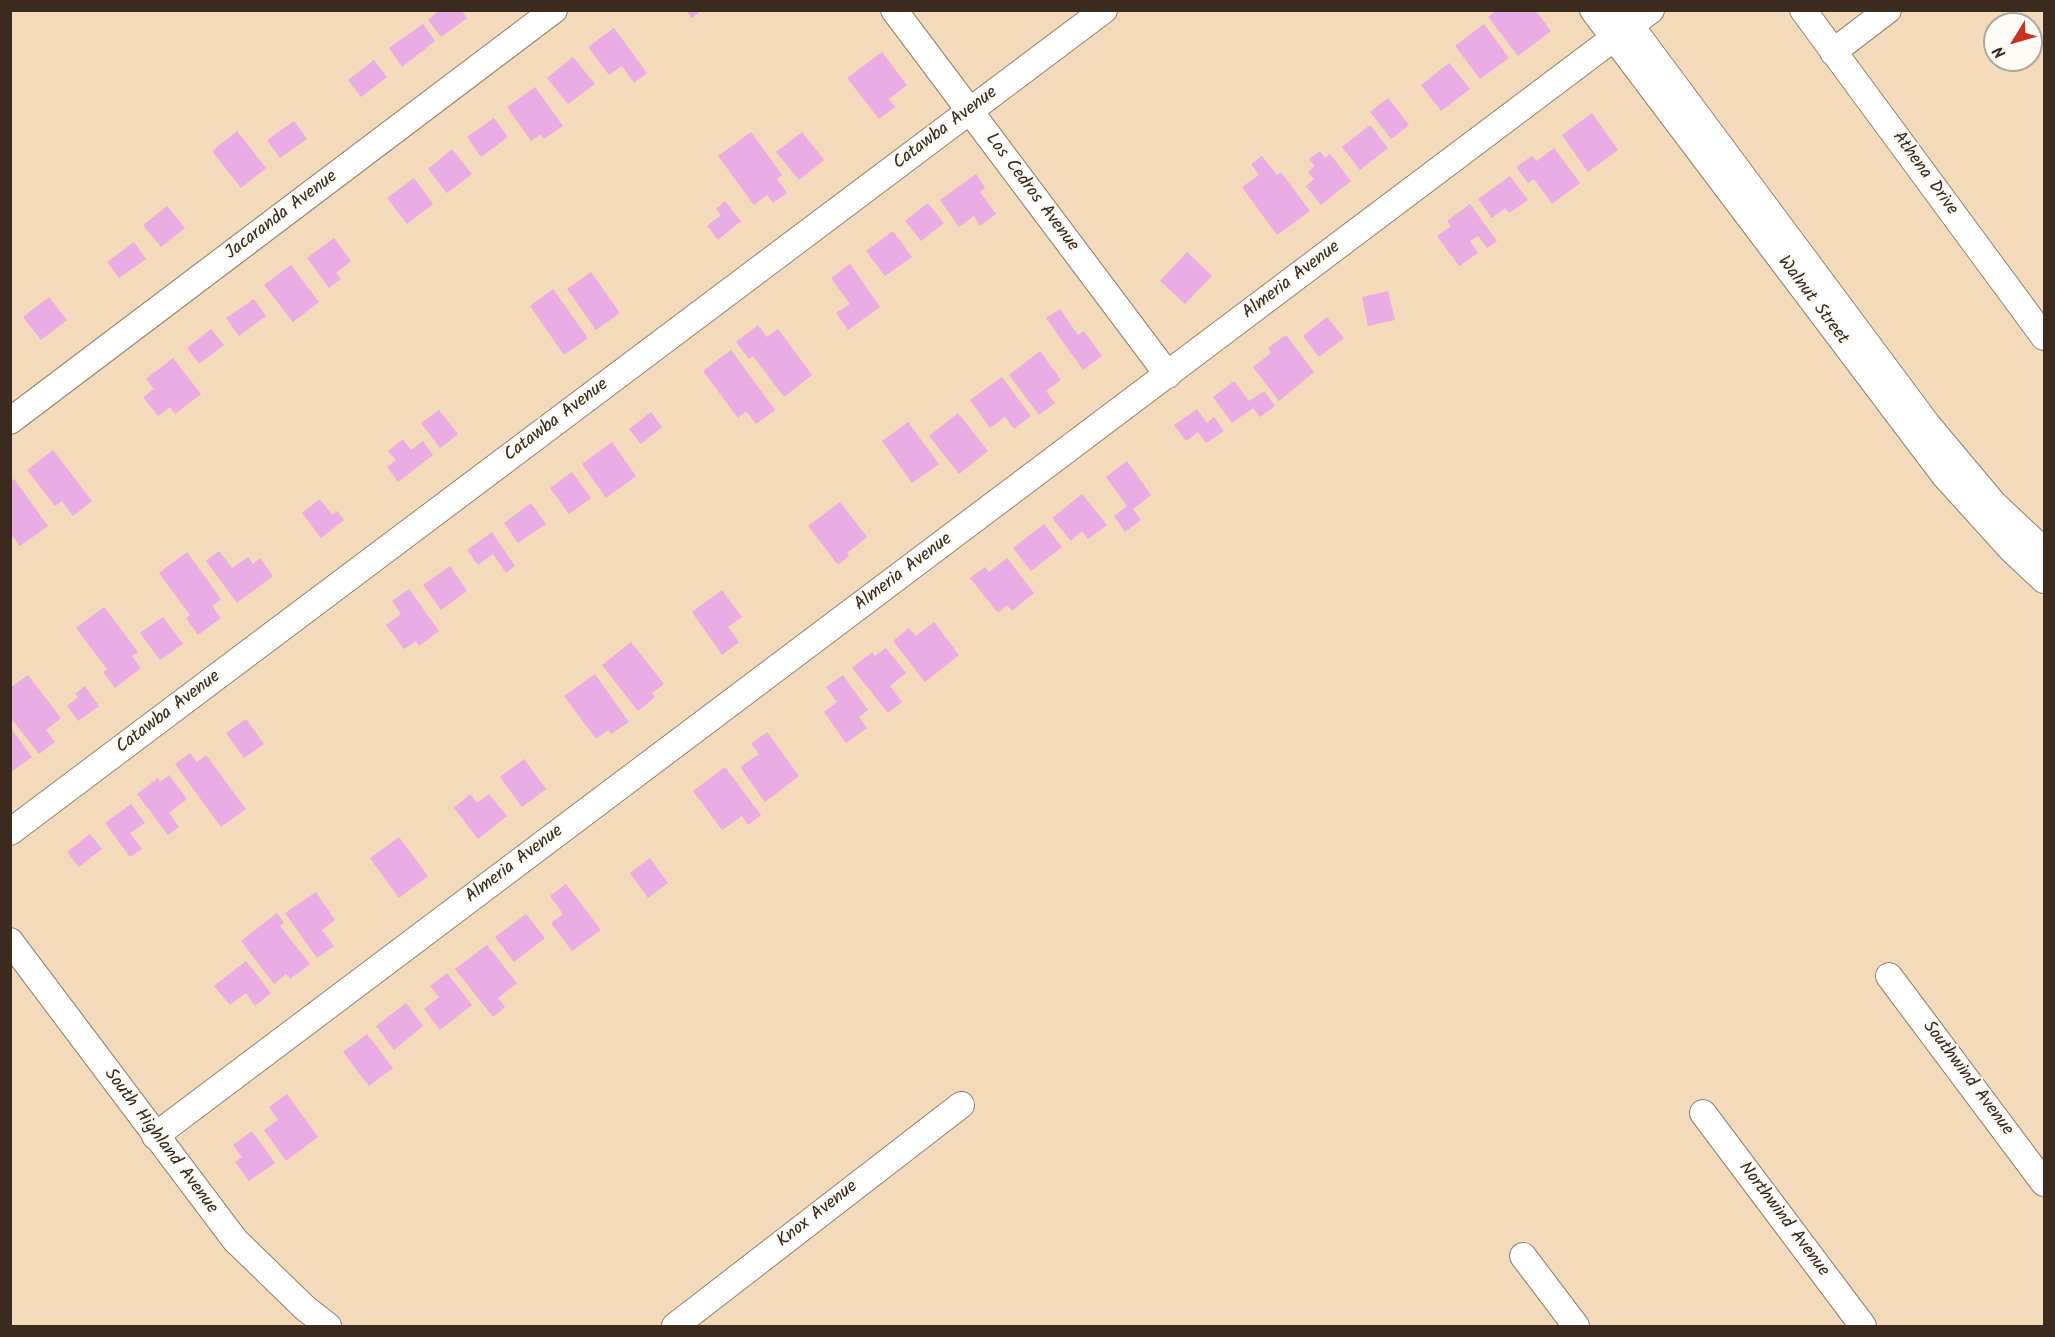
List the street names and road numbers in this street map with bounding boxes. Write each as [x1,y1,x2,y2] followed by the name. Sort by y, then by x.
[890,83,1002,175] street label: Catawba Avenue
[1886,128,1962,220] street label: Athena Drive
[979,130,1083,256] street label: Los Cedros Avenue
[222,167,342,265] street label: Jacaranda Avenue
[1239,237,1345,325] street label: Almeria Avenue
[1772,253,1852,349] street label: Walnut Street
[501,375,613,467] street label: Catawba Avenue
[851,529,957,617] street label: Almeria Avenue
[113,667,225,759] street label: Catawba Avenue
[462,821,568,909] street label: Almeria Avenue
[1917,1017,2017,1141] street label: Southwind Avenue
[98,1065,222,1219] street label: South Highland Avenue
[1733,1158,1833,1282] street label: Northwind Avenue
[773,1177,863,1253] street label: Knox Avenue

